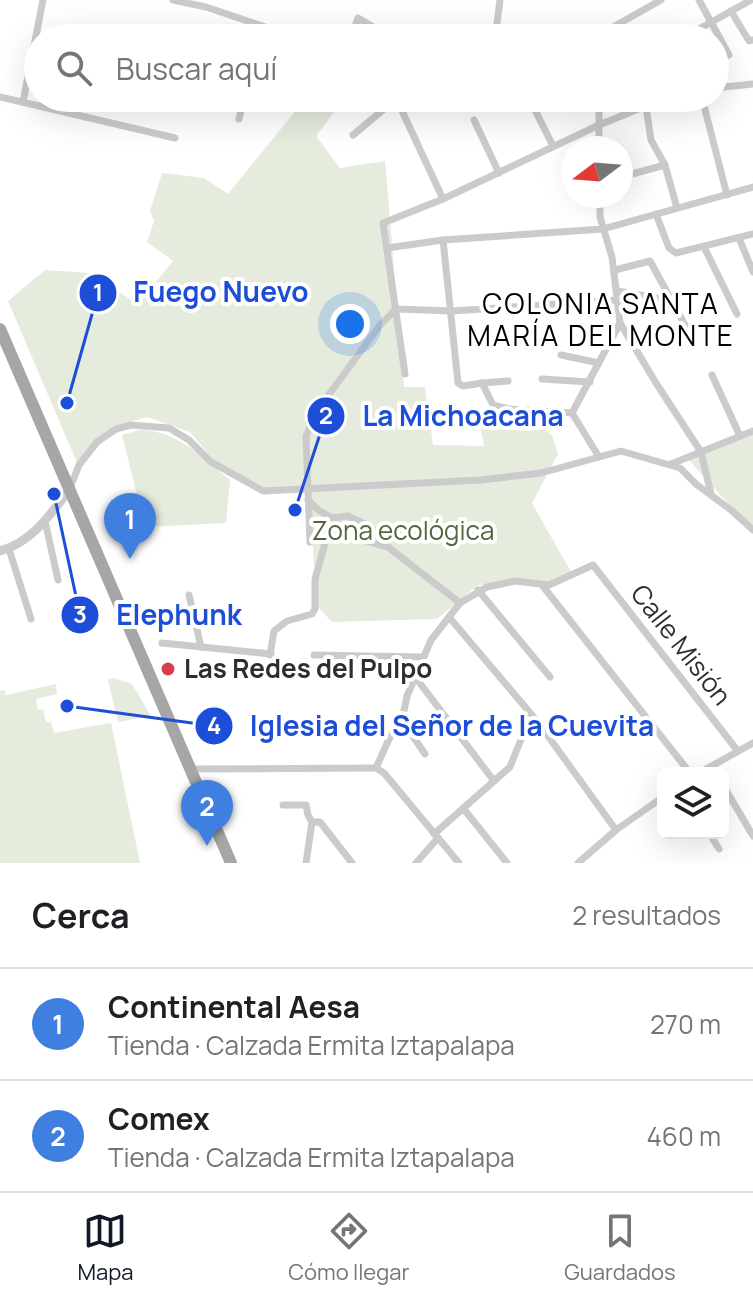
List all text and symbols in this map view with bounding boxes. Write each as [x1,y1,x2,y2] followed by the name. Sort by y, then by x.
[24,24,729,112] search box
[52,46,96,90] icon: search
[116,48,277,89] text: Buscar aquí
[561,136,633,208] north arrow
[78,267,325,319] callout: Fuego Nuevo
[133,272,309,310] text: Fuego Nuevo
[93,275,103,308] text: 1
[467,284,735,354] district label: COLONIA SANTA MARÍA DEL MONTE
[330,304,370,344] your location
[306,390,579,442] callout: La Michoacana
[362,396,564,434] text: La Michoacana
[319,398,333,431] text: 2
[104,493,156,559] pin: 1
[312,512,494,548] park label: Zona ecológica
[623,577,740,712] street label: Calle Misión
[60,589,258,641] callout: Elephunk
[116,595,243,633] text: Elephunk
[73,597,87,630] text: 3
[184,650,432,686] place label: Las Redes del Pulpo
[159,660,177,678] marker: Las Redes del Pulpo
[194,700,671,752] callout: Iglesia del Señor de la Cuevita
[250,706,654,744] text: Iglesia del Señor de la Cuevita
[207,708,221,741] text: 4
[657,767,729,839] map controls
[657,767,729,839] button: layers
[181,780,233,846] pin: 2
[32,892,130,938] text: Cerca
[572,897,721,933] text: 2 resultados
[108,986,360,1027] text: Continental Aesa
[52,1006,64,1042] text: 1
[650,1006,721,1042] text: 270 m
[108,1027,515,1063] text: Tienda · Calzada Ermita Iztapalapa
[108,1098,210,1139] text: Comex
[50,1118,66,1154] text: 2
[646,1118,721,1154] text: 460 m
[108,1139,515,1175] text: Tienda · Calzada Ermita Iztapalapa
[77,1209,133,1287] tab: Mapa
[288,1209,409,1287] tab: Cómo llegar
[564,1209,676,1287] tab: Guardados

